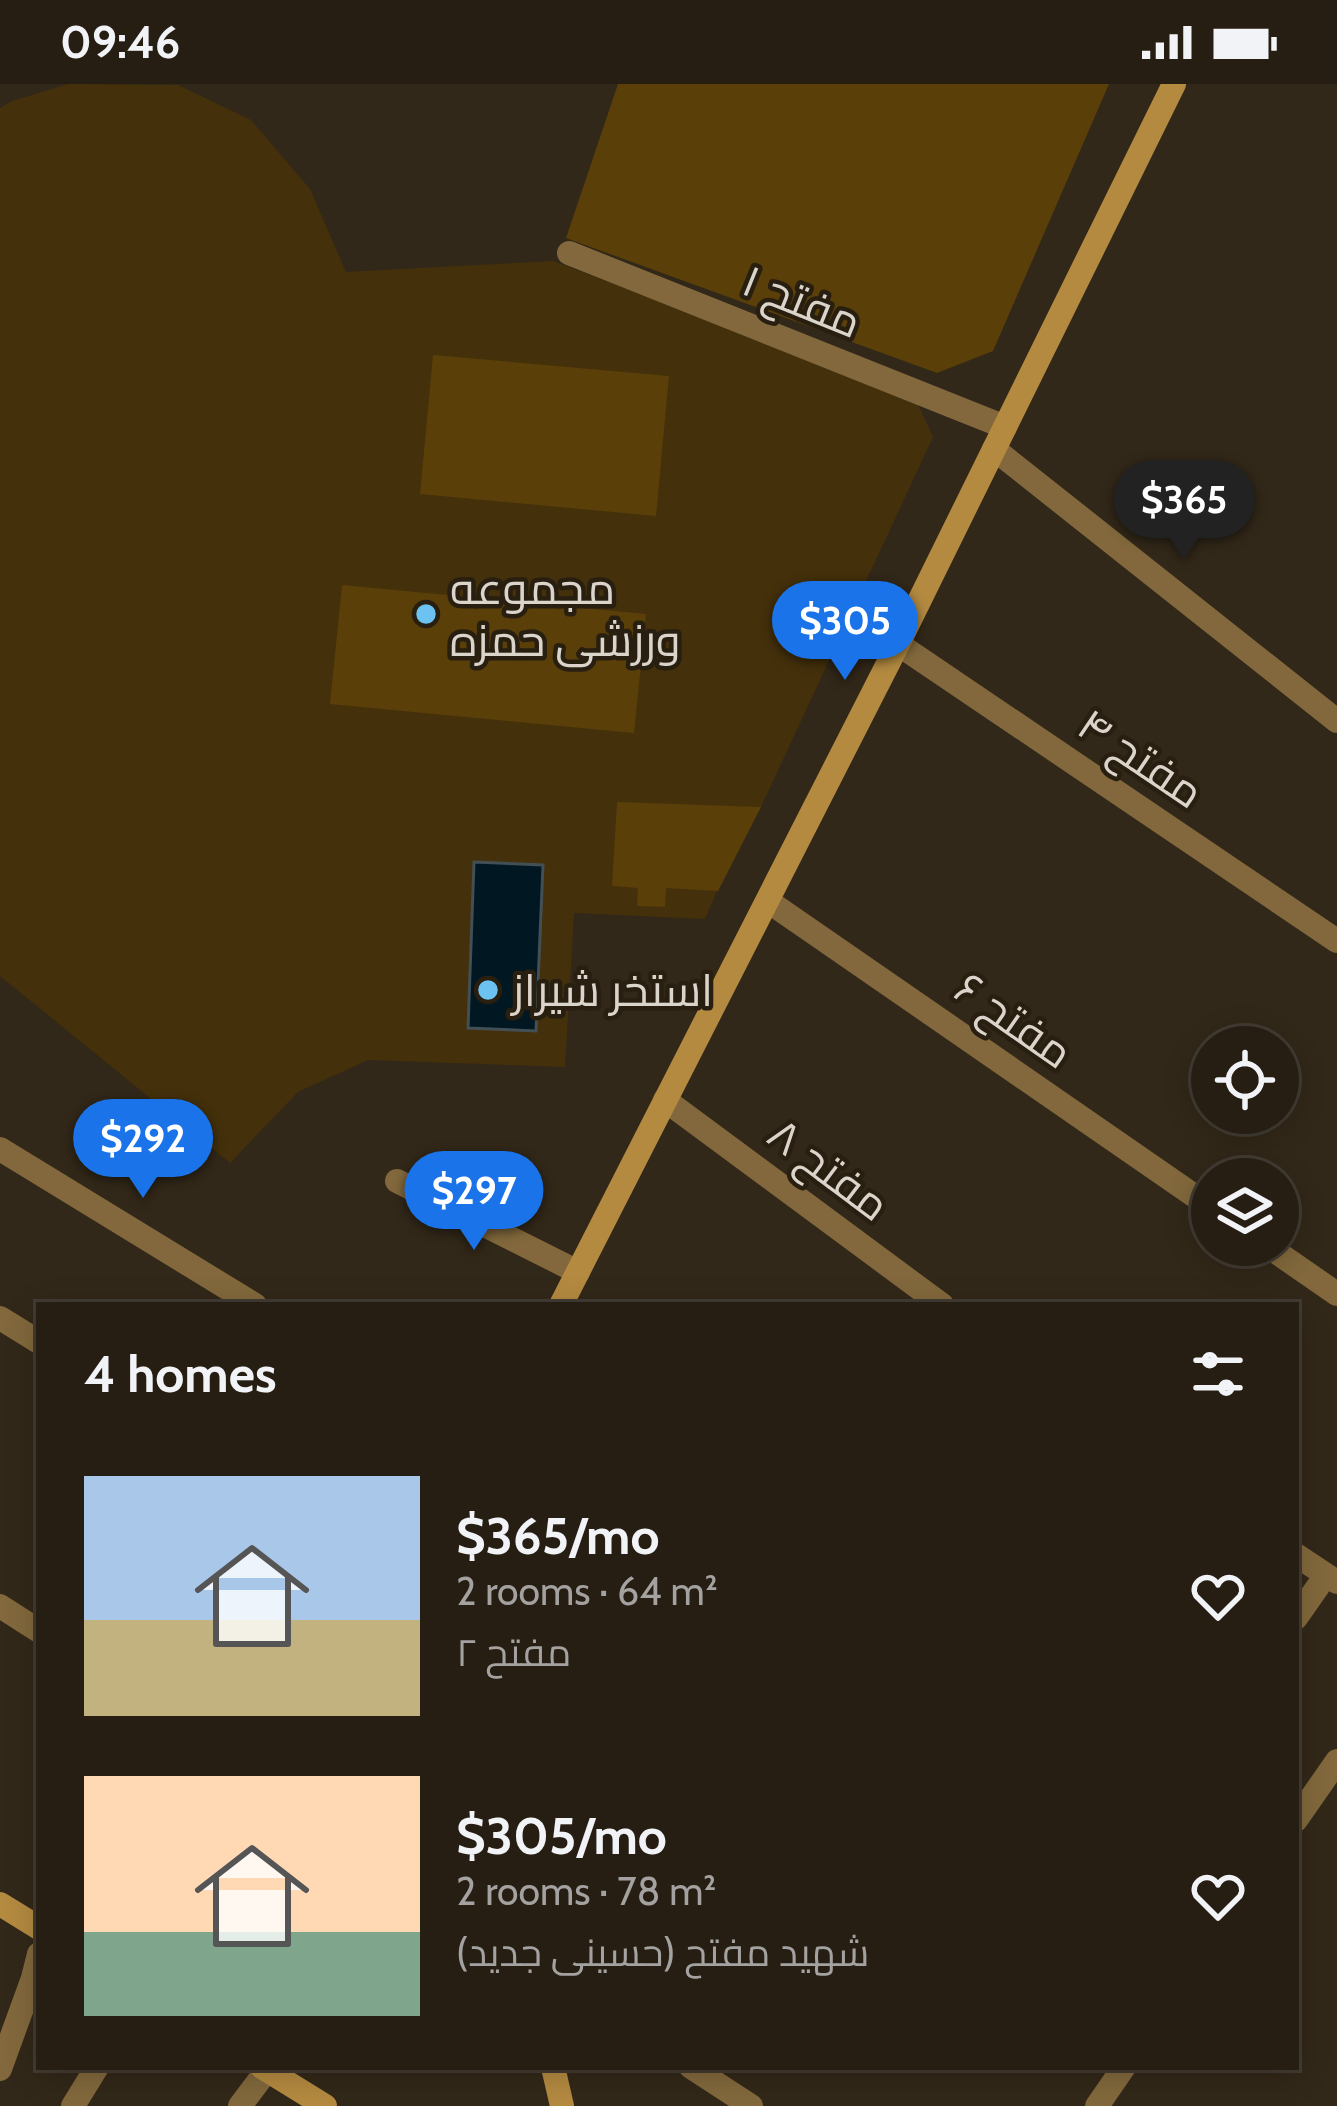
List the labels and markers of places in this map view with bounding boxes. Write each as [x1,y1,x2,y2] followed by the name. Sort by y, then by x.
[1113,460,1255,562] pin: $365
[450,561,680,668] place label: مجموعه ورزشی حمزه
[774,581,916,683] pin: $305
[413,601,439,627] marker: مجموعه ورزشی حمزه
[509,963,713,1017] place label: استخر شیراز
[475,977,501,1003] marker: استخر شیراز
[72,1099,214,1201] pin: $292
[403,1151,545,1253] pin: $297

